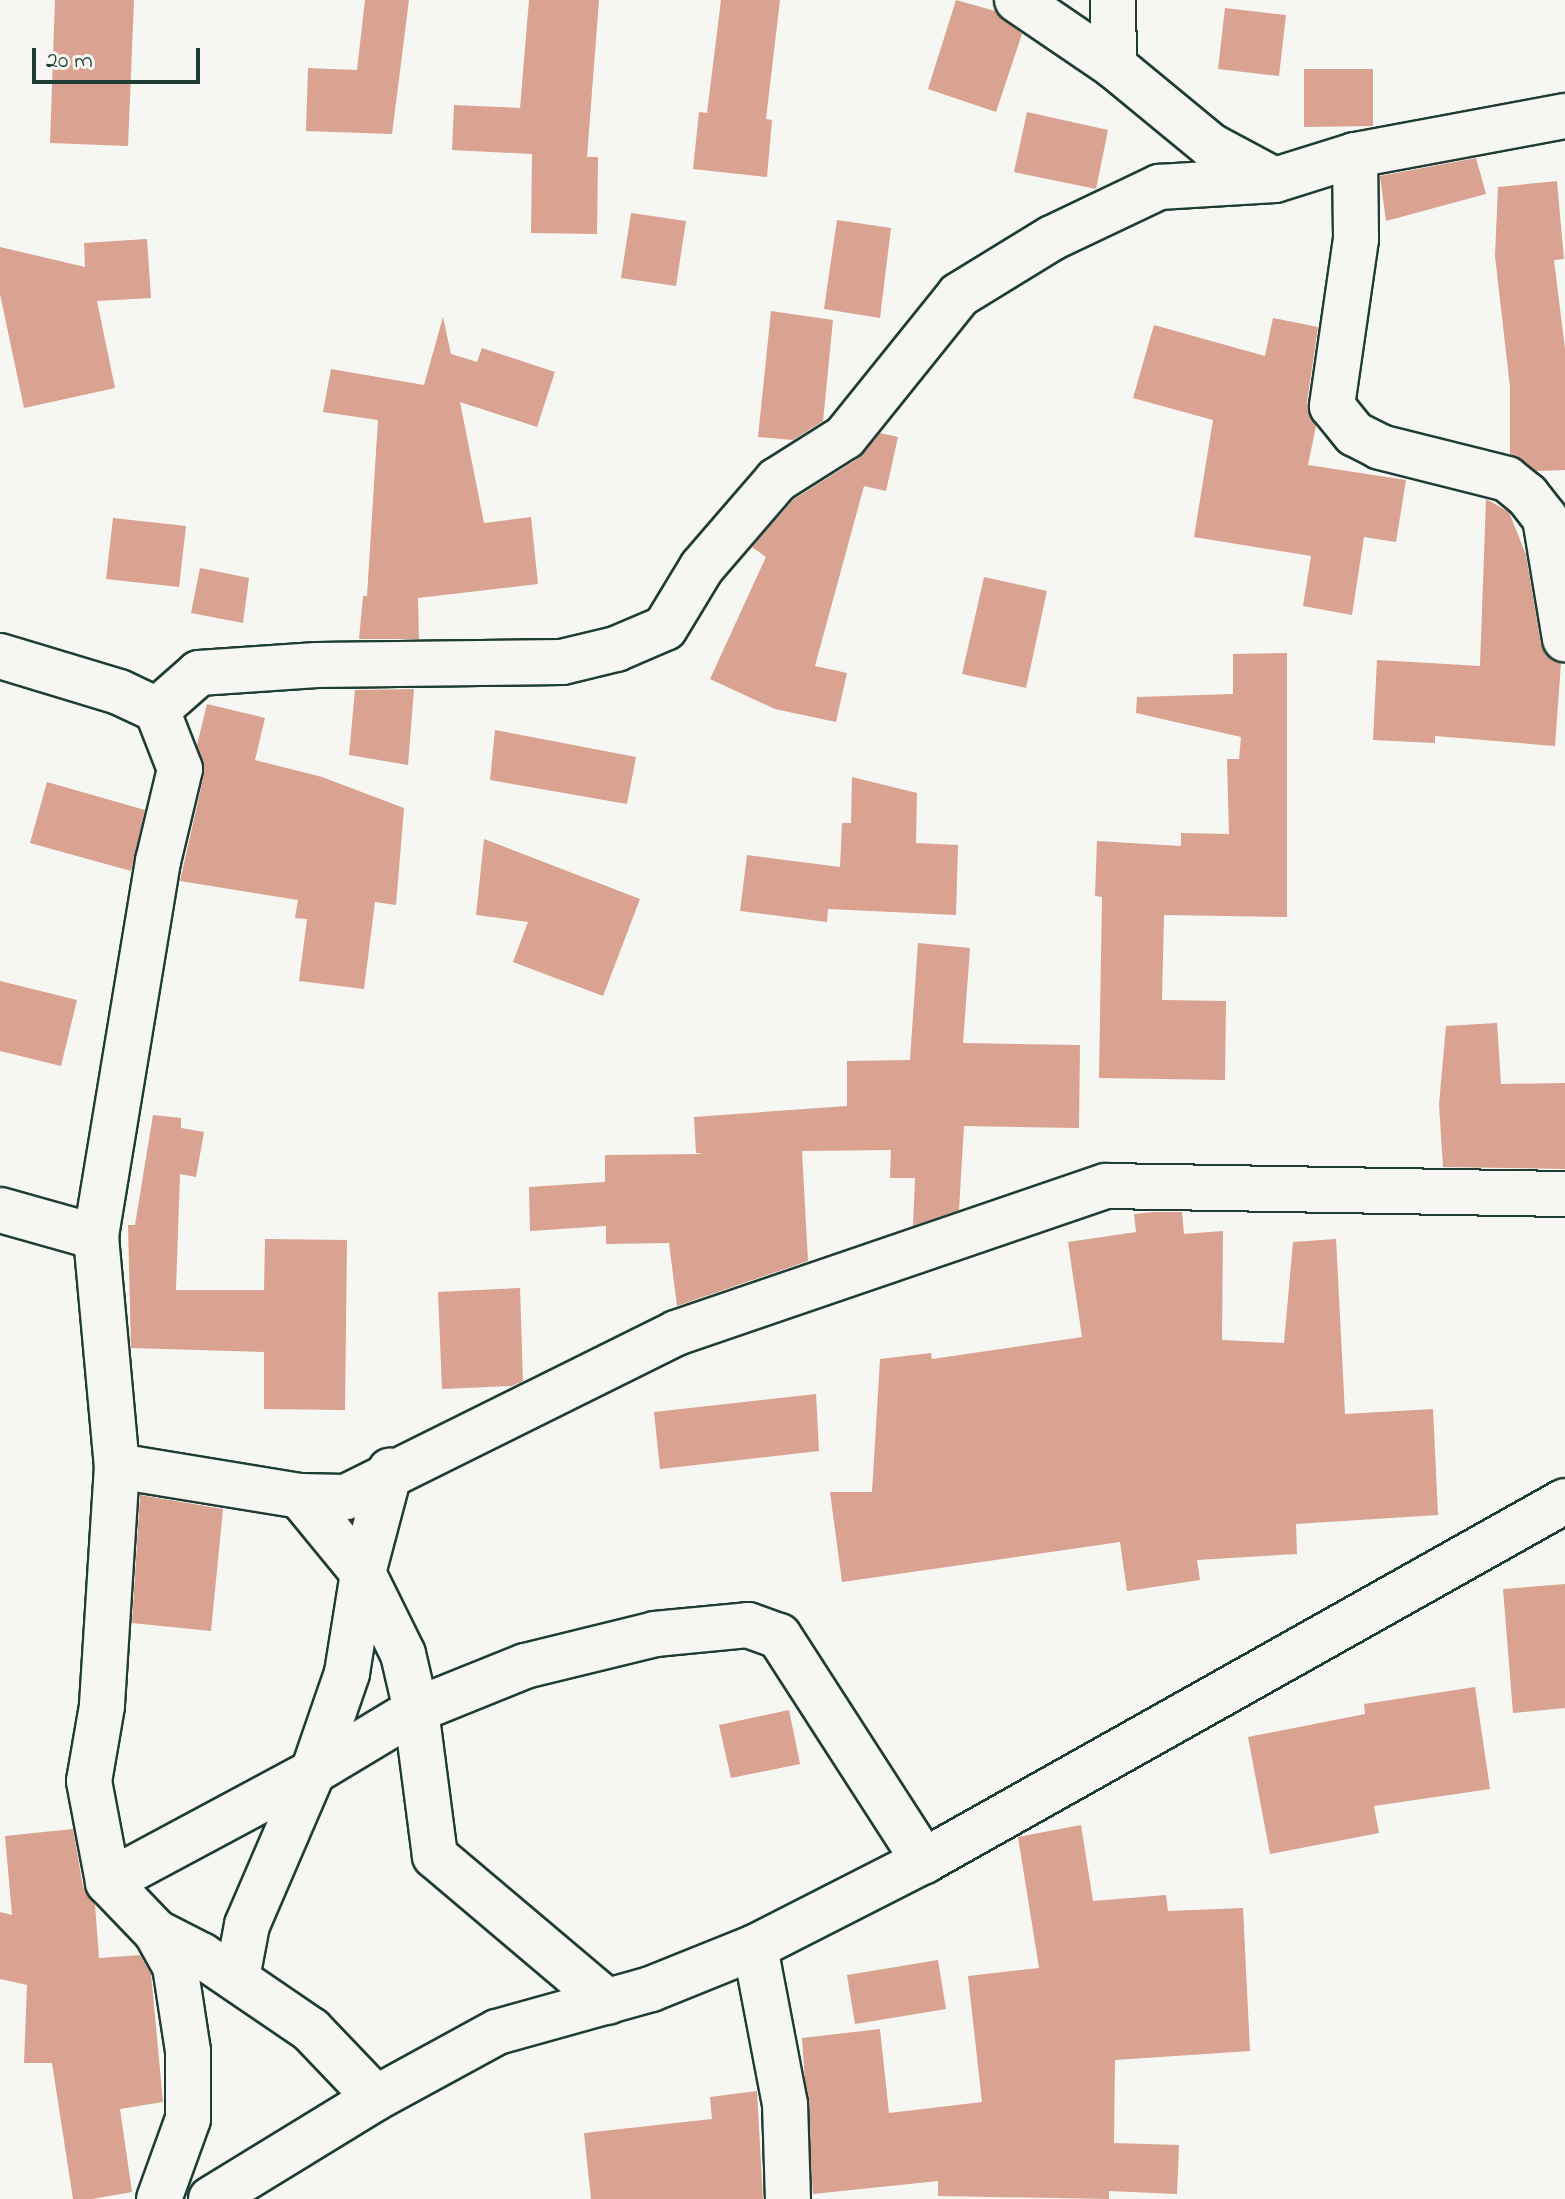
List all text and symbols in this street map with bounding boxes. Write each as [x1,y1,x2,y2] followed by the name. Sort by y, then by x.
[36,32,204,82] scale bar
[46,44,93,79] text: 20 m

